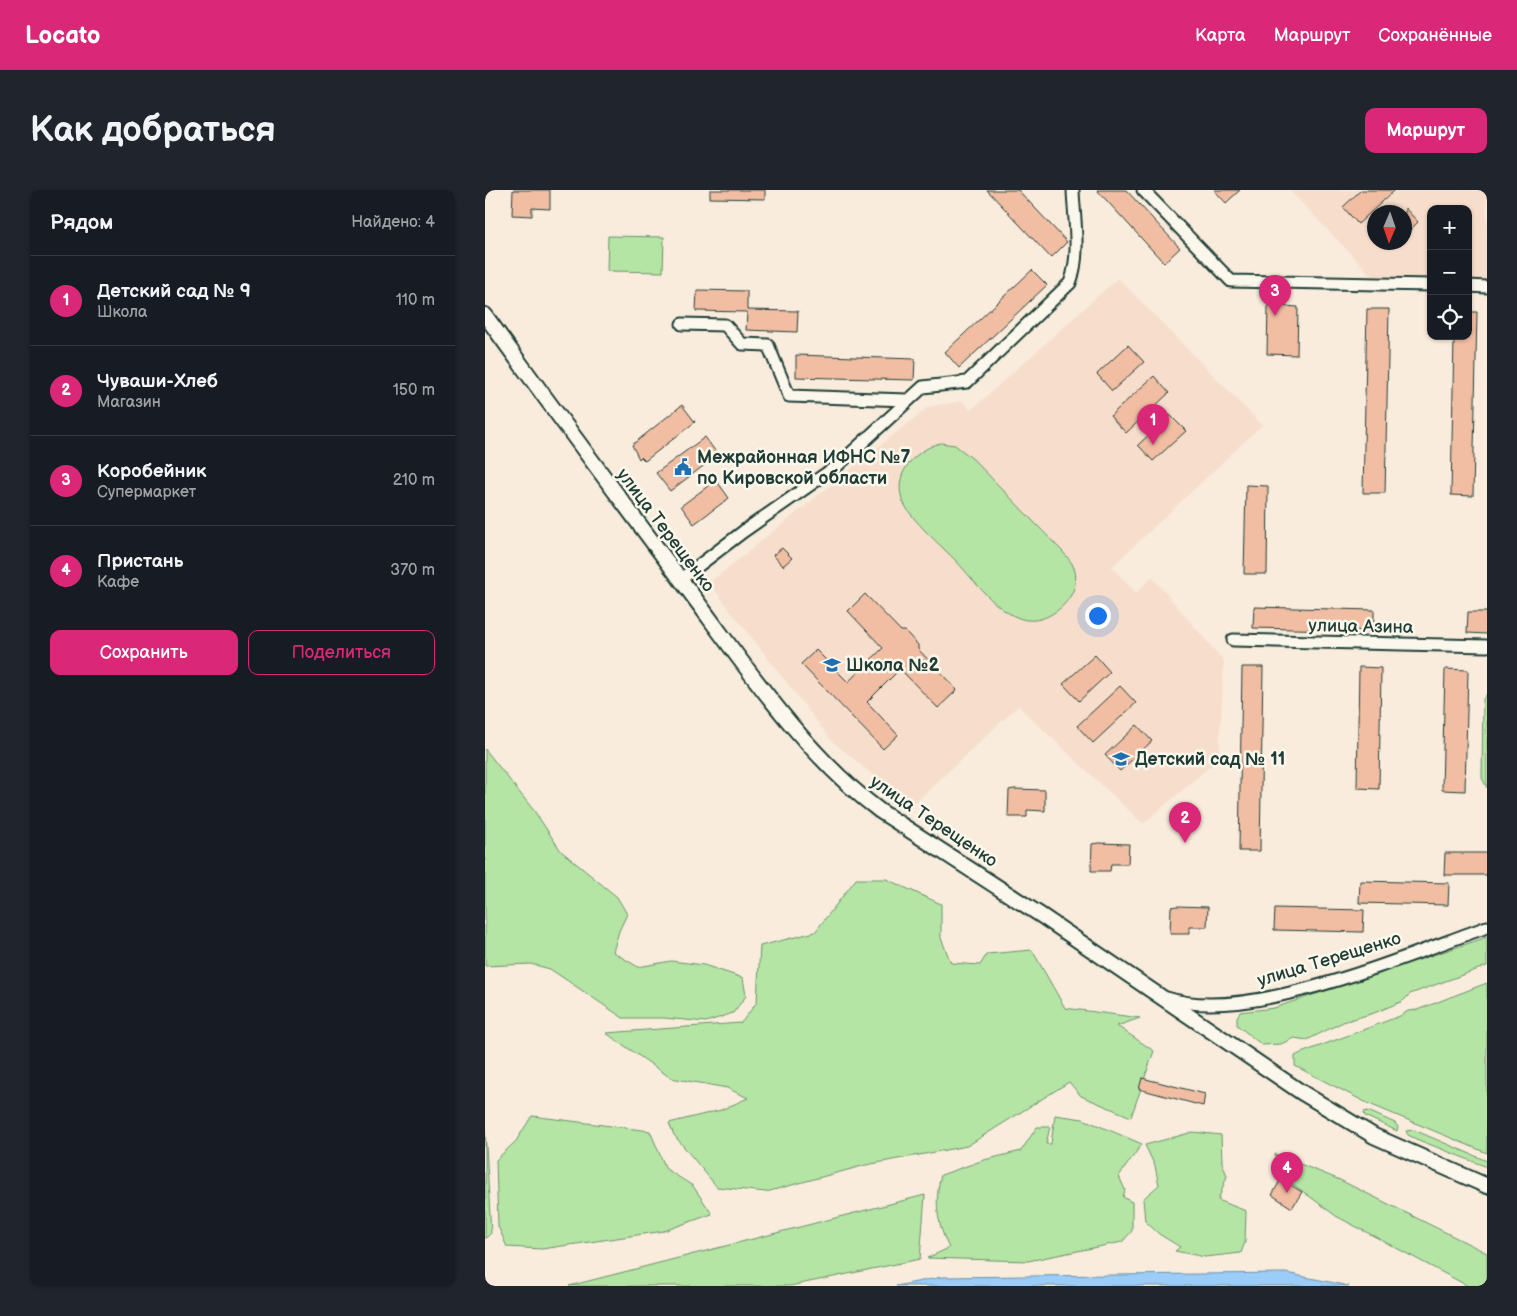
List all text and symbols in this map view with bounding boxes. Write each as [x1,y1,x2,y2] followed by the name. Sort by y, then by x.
[25,21,100,50] text: Locato
[1195,25,1246,46] text: Карта
[1274,25,1350,46] text: Маршрут
[1378,25,1492,46] text: Сохранённые
[1365,108,1487,153] button: Маршрут
[30,109,276,152] text: Как добраться
[1367,205,1412,250] north arrow
[1427,205,1472,340] map controls
[1427,205,1472,250] button: +
[50,210,113,235] text: Рядом
[351,213,435,232] text: Найдено: 4
[1427,250,1472,295] button: −
[1259,275,1291,316] pin: 3
[97,280,251,303] text: Детский сад № 9
[63,291,69,310] text: 1
[396,291,435,310] text: 110 m
[1427,295,1472,340] button: locate
[97,303,147,322] text: Школа
[97,370,218,393] text: Чуваши-Хлеб
[61,381,71,400] text: 2
[393,381,435,400] text: 150 m
[97,393,161,412] text: Магазин
[1137,404,1169,445] pin: 1
[697,447,911,489] place label: Межрайонная ИФНС №7 по Кировской области
[673,457,693,477] public building icon: Межрайонная ИФНС №7 по Кировской области
[97,460,206,483] text: Коробейник
[612,464,719,596] street label: улица Терещенко
[61,471,71,490] text: 3
[393,471,435,490] text: 210 m
[97,483,196,502] text: Супермаркет
[97,550,183,573] text: Пристань
[61,561,71,580] text: 4
[390,561,435,580] text: 370 m
[97,573,139,592] text: Кафе
[1085,603,1111,629] your location
[1308,615,1414,638] street label: улица Азина
[50,630,238,675] button: Сохранить
[248,630,435,675] button: Поделиться
[822,655,842,675] school or university icon: Школа №2
[846,655,939,676] place label: Школа №2
[1111,749,1131,769] school or university icon: Детский сад № 11
[1135,749,1285,770] place label: Детский сад № 11
[866,771,1001,872] street label: улица Терещенко
[1169,802,1201,843] pin: 2
[1255,928,1403,991] street label: улица Терещенко
[1271,1152,1303,1193] pin: 4

